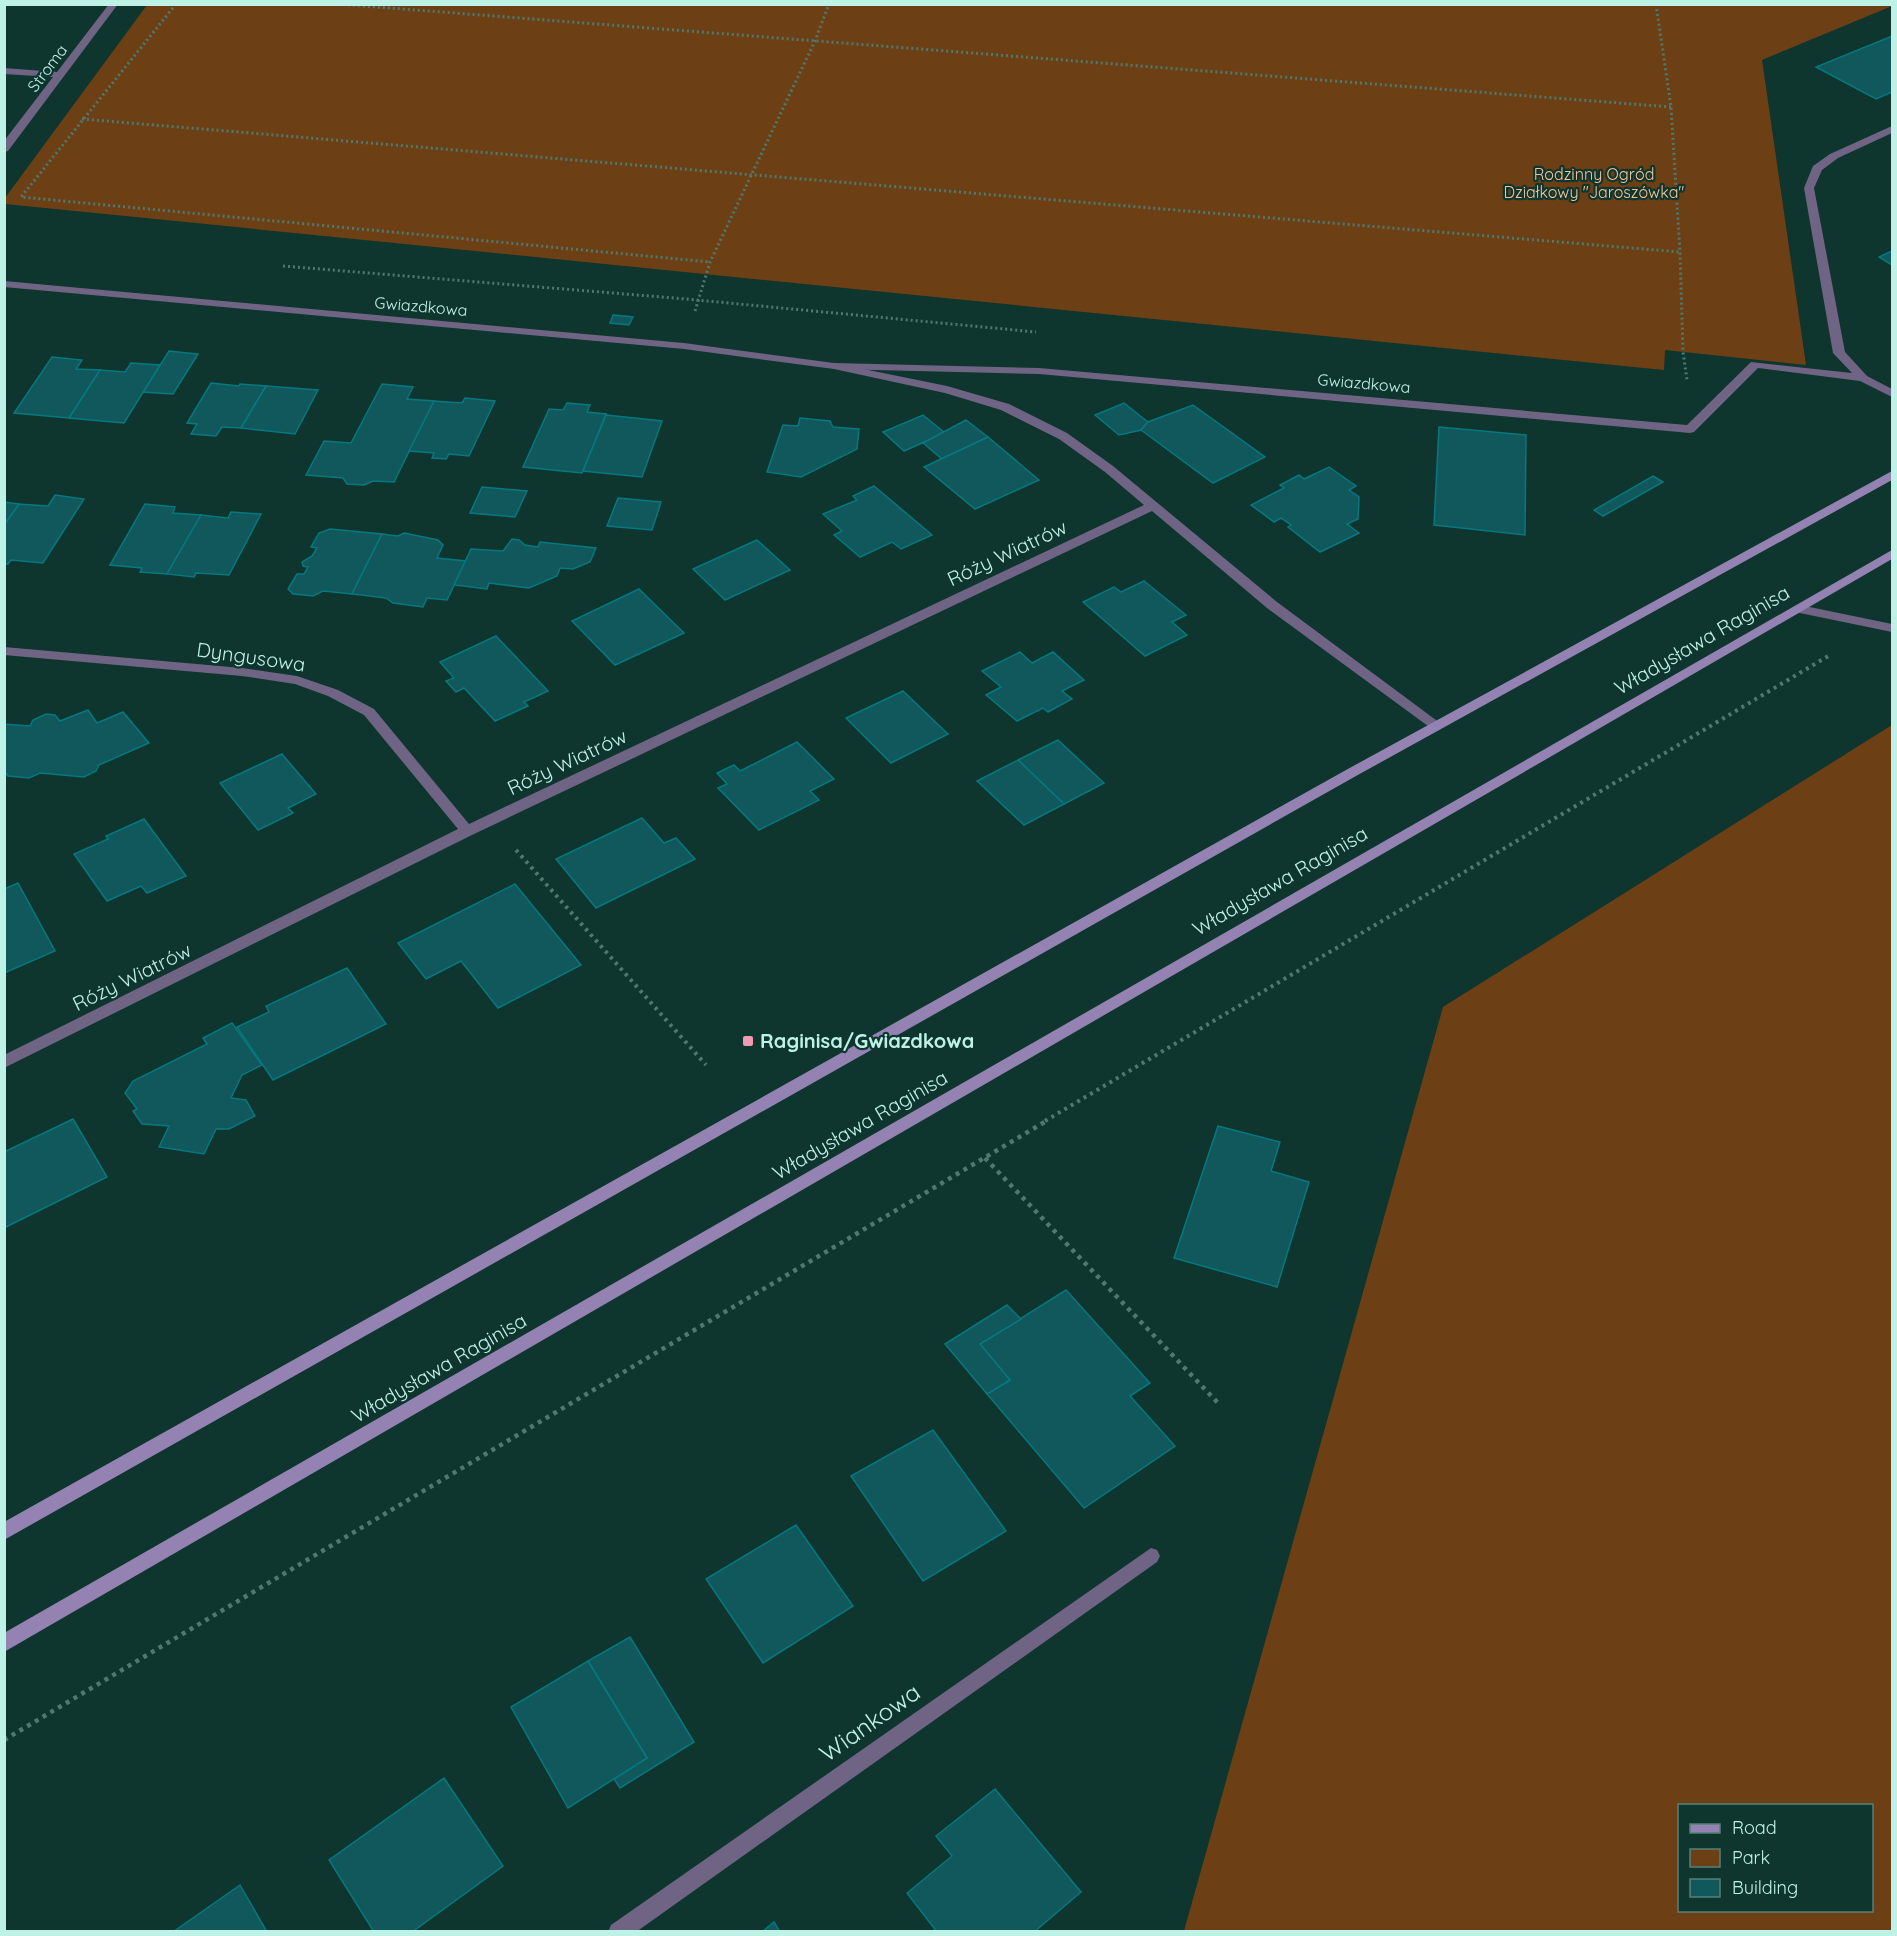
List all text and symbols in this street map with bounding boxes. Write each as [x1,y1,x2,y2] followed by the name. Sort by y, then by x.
[23,40,71,96] street label: Stroma
[1504,164,1684,202] park label: Rodzinny Ogród Działkowy "Jaroszówka"
[374,292,468,320] street label: Gwiazdkowa
[1317,369,1411,397] street label: Gwiazdkowa
[943,514,1071,591] street label: Róży Wiatrów
[1610,579,1794,700] street label: Władysława Raginisa
[195,636,307,677] street label: Dyngusowa
[503,723,631,800] street label: Róży Wiatrów
[1188,820,1372,941] street label: Władysława Raginisa
[68,937,195,1016] street label: Róży Wiatrów
[760,1028,974,1053] place label: Raginisa/Gwiazdkowa
[741,1034,755,1048] marker: Raginisa/Gwiazdkowa
[768,1064,952,1185] street label: Władysława Raginisa
[347,1307,531,1428] street label: Władysława Raginisa
[813,1677,926,1768] street label: Wiankowa
[1678,1804,1873,1912] legend
[1732,1816,1777,1839] text: Road
[1732,1846,1770,1869] text: Park
[1732,1876,1798,1899] text: Building

